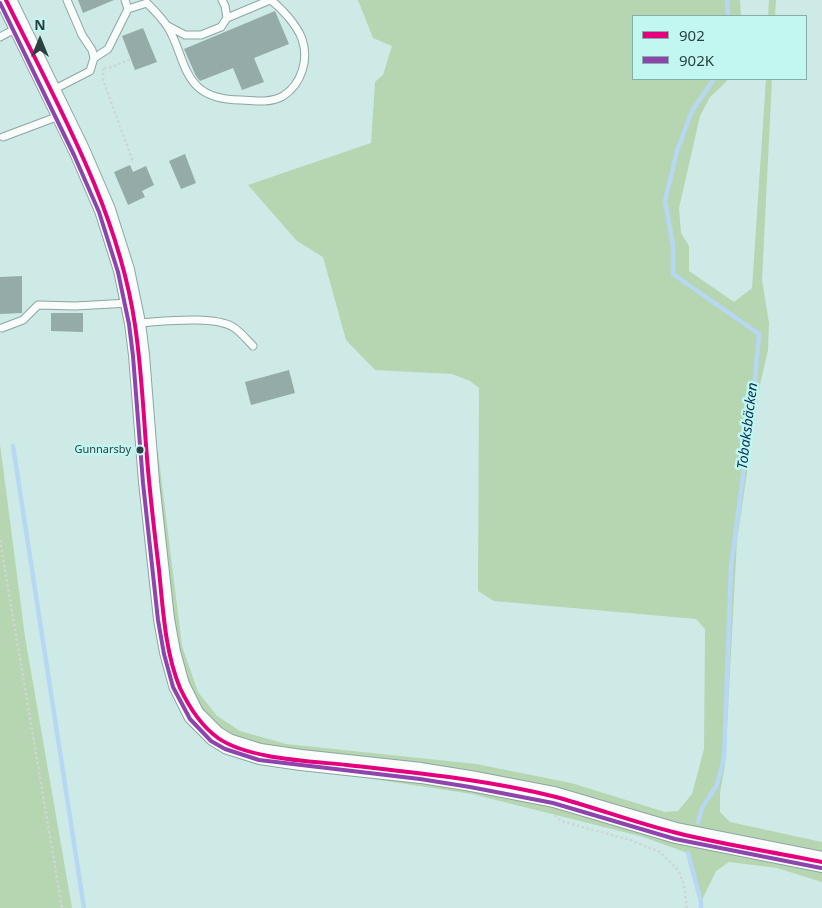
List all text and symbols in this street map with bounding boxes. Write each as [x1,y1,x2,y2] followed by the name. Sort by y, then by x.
[15,15,65,65] north arrow
[34,15,46,34] text: N
[632,15,807,80] legend
[679,25,705,45] text: 902
[679,50,714,70] text: 902K
[734,382,762,470] water label: Tobaksbäcken
[74,443,131,457] place label: Gunnarsby
[135,445,145,455] marker: Gunnarsby

